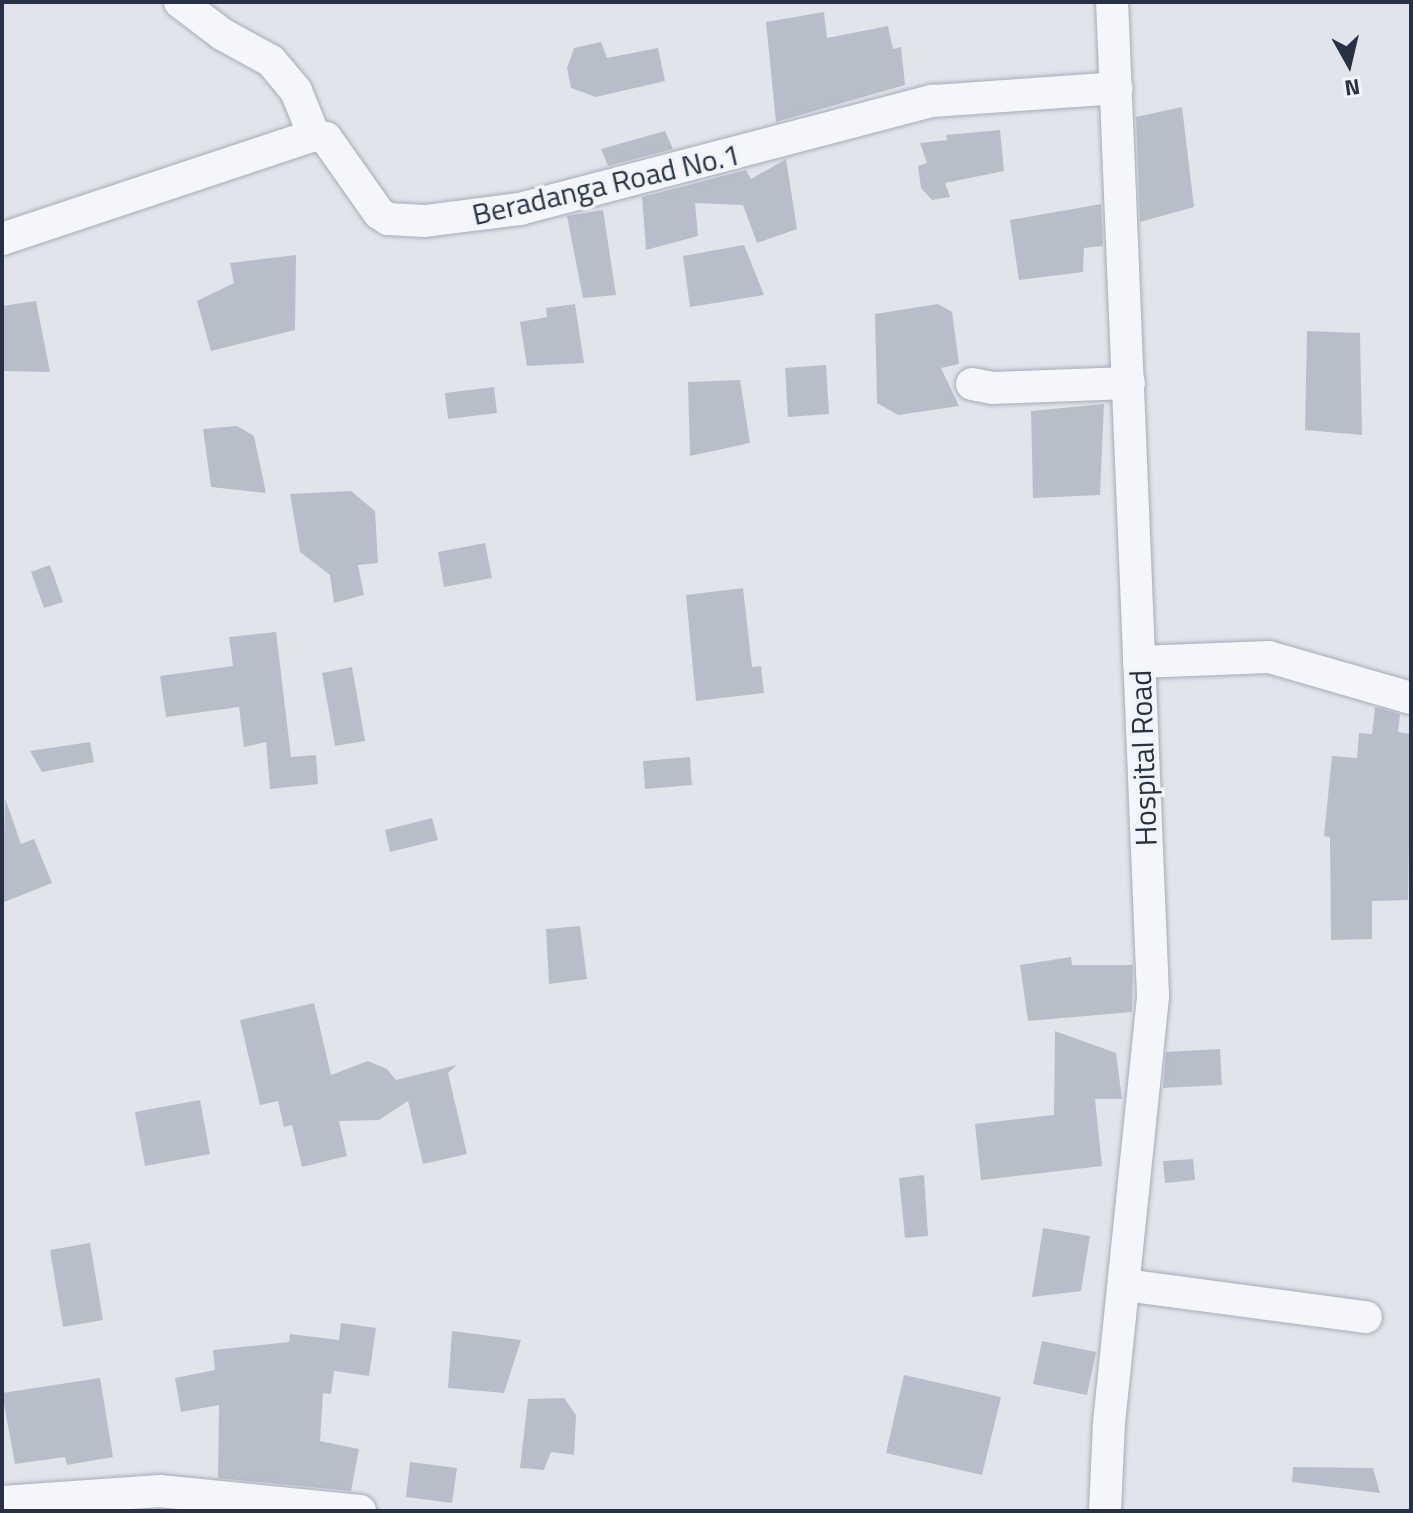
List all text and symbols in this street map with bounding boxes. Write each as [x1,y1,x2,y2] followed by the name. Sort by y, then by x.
[1309,24,1389,104] north arrow
[1342,70,1362,106] text: N
[469,136,743,232] street label: Beradanga Road No.1
[1122,669,1164,847] street label: Hospital Road

